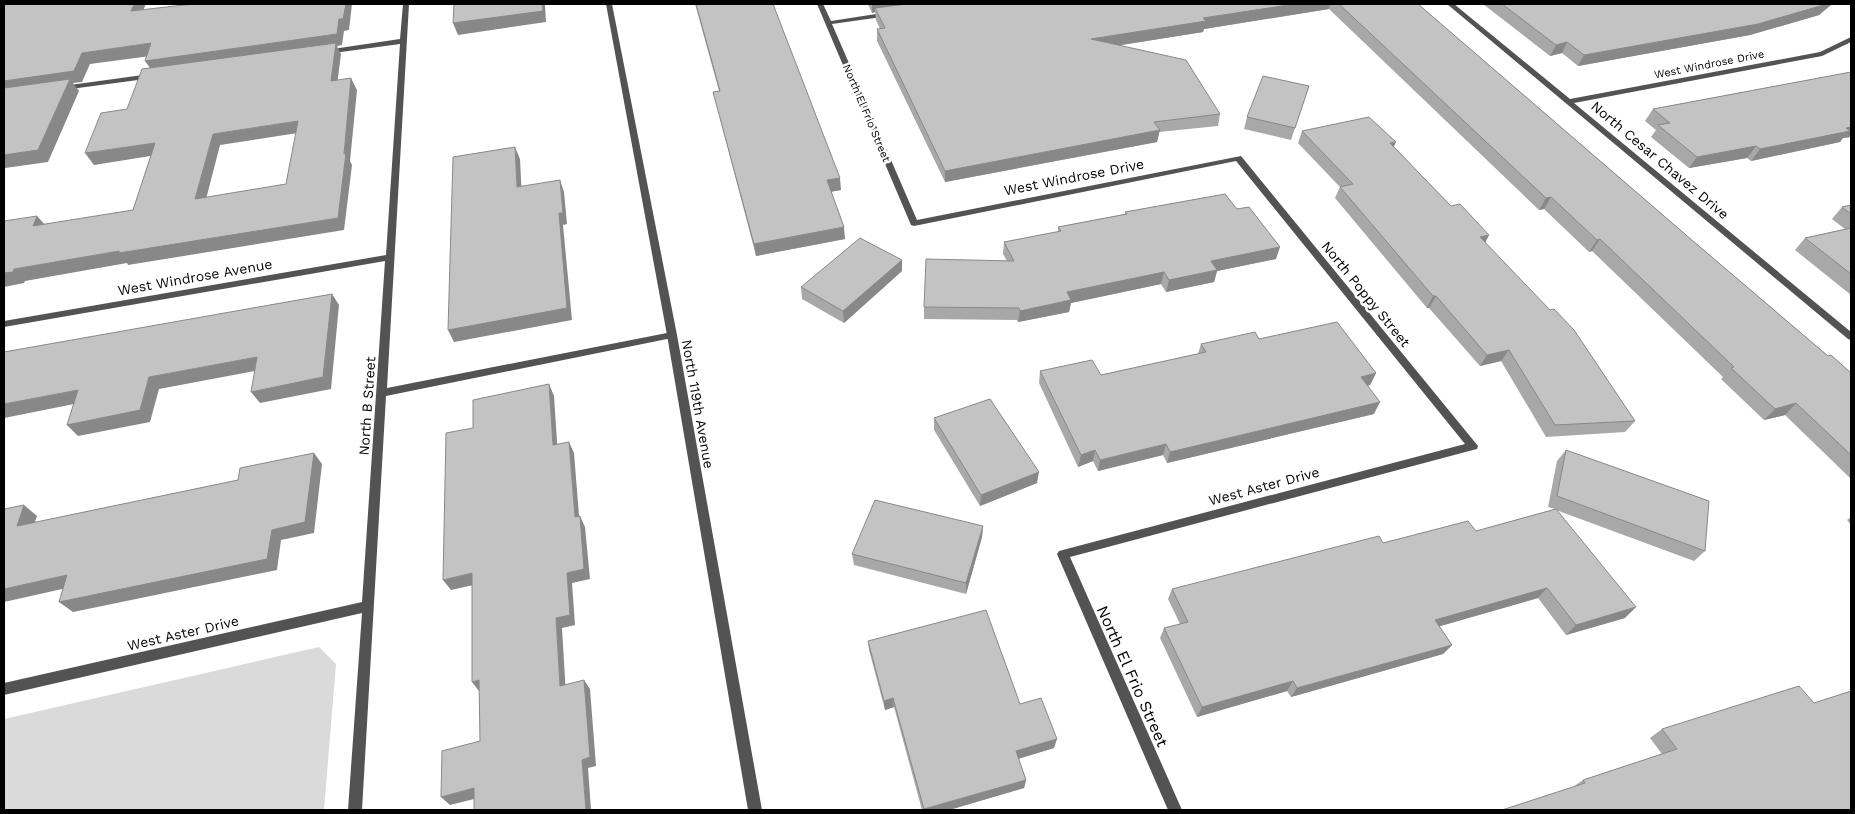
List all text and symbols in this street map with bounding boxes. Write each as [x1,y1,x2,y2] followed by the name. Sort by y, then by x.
[1653,47,1765,82] street label: West Windrose Drive
[840,62,893,164] street label: North El Frio Street
[1588,98,1732,222] street label: North Cesar Chavez Drive
[1003,156,1145,198] street label: West Windrose Drive
[1319,238,1414,350] street label: North Poppy Street
[117,256,273,298] street label: West Windrose Avenue
[679,338,717,470] street label: North 119th Avenue
[356,356,378,456] street label: North B Street
[1207,464,1321,508] street label: West Aster Drive
[1093,603,1172,750] street label: North El Frio Street
[126,612,240,654] street label: West Aster Drive

